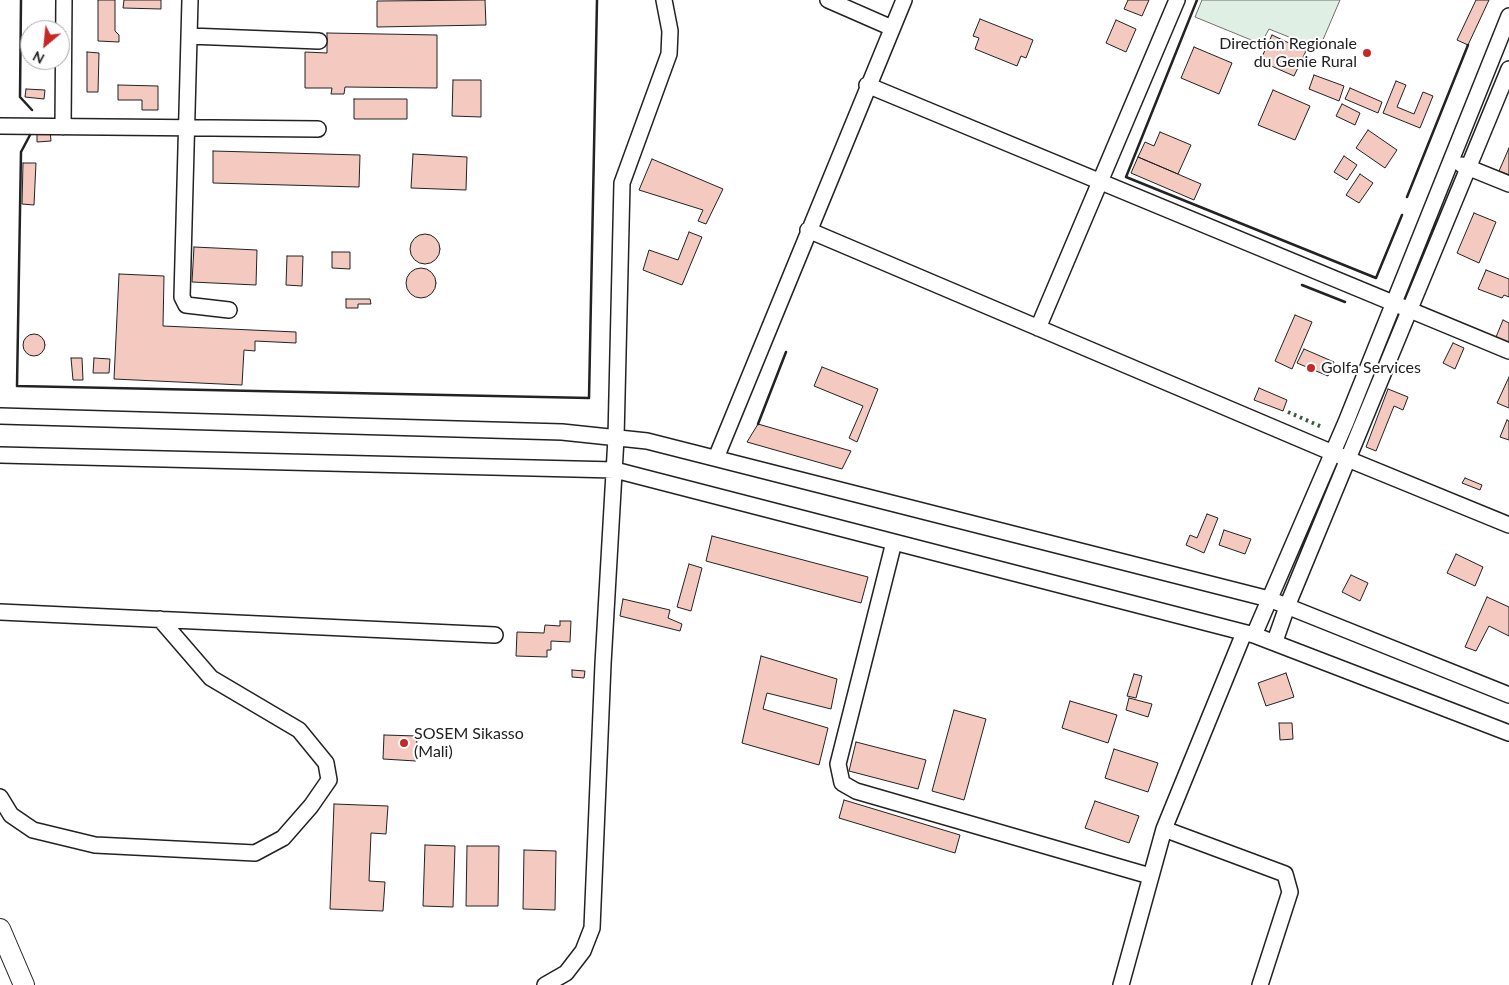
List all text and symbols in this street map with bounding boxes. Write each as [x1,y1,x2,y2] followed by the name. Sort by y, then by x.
[20,20,70,70] north arrow
[1219,34,1357,72] place label: Direction Regionale du Genie Rural
[1361,47,1373,59] marker: Direction Regionale du Genie Rural
[29,48,47,68] text: N
[1321,358,1421,378] place label: Golfa Services
[1305,362,1317,374] marker: Golfa Services
[414,724,524,762] place label: SOSEM Sikasso (Mali)
[398,737,410,749] marker: SOSEM Sikasso (Mali)

